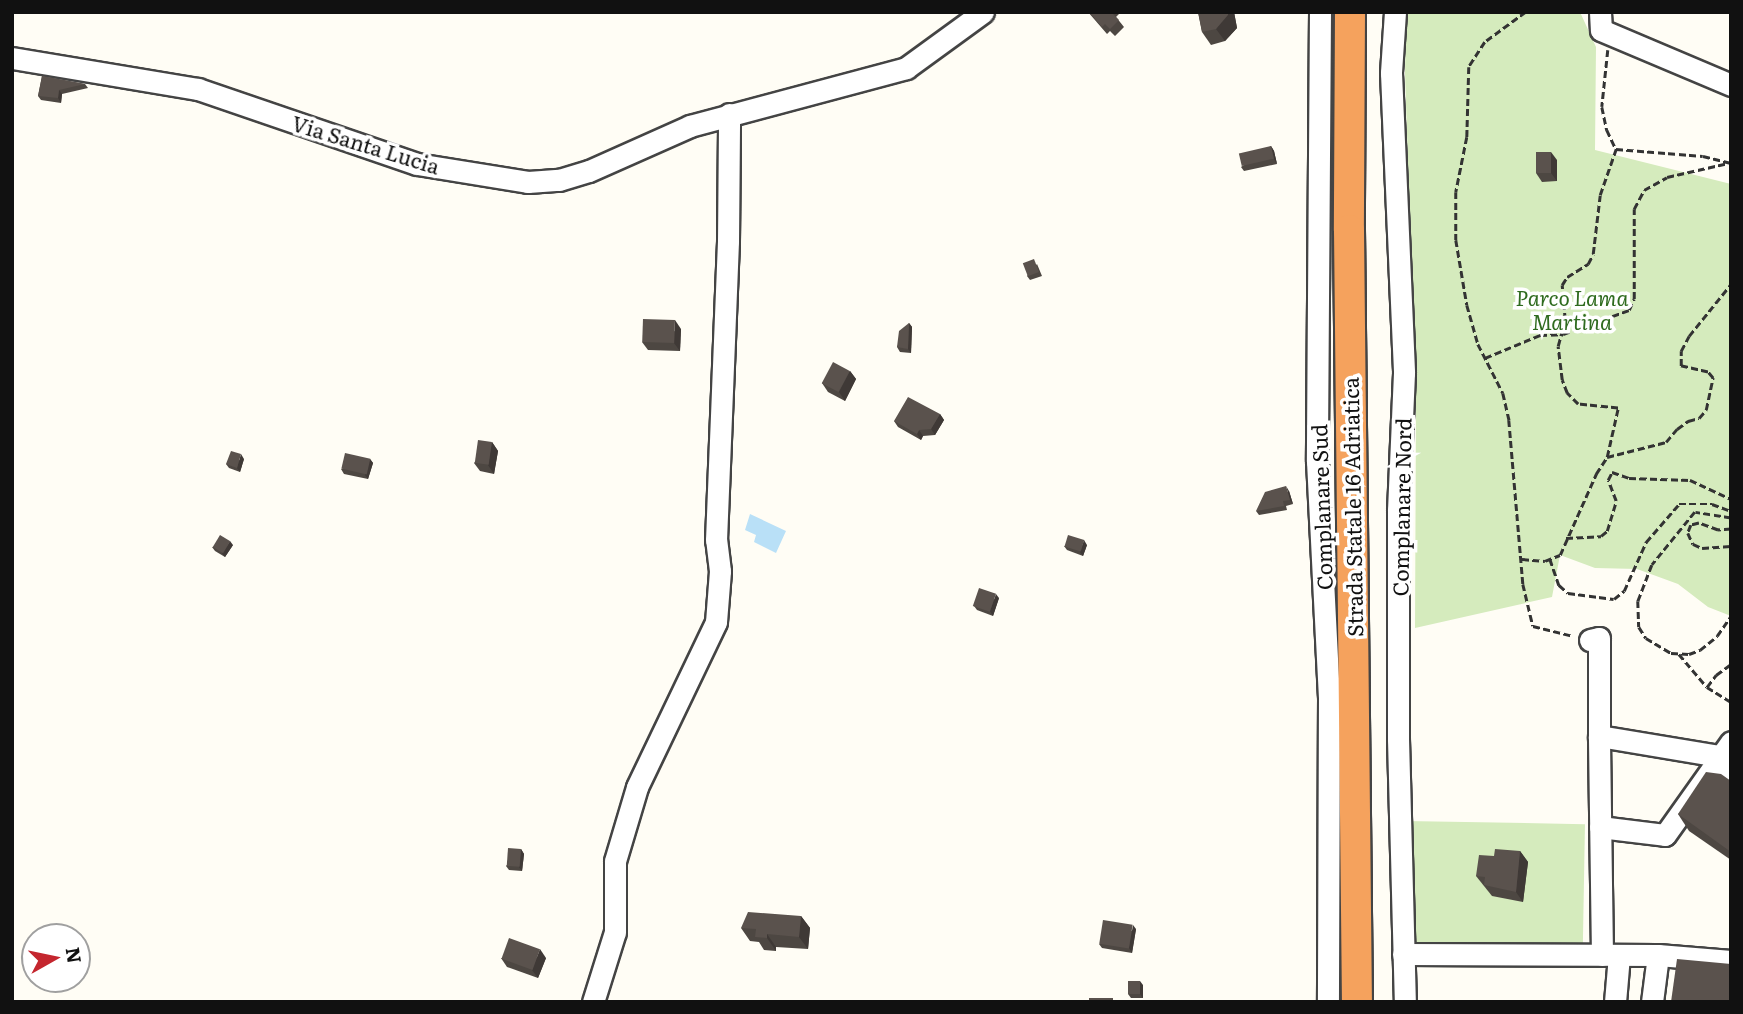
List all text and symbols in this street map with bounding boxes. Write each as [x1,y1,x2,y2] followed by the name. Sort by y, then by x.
[289,110,443,178] street label: Via Santa Lucia
[1516,284,1628,334] park label: Parco Lama Martina
[1337,377,1367,637] street label: Strada Statale 16 Adriatica
[1387,417,1415,597] street label: Complanare Nord
[1306,424,1336,590] street label: Complanare Sud
[21,923,91,993] north arrow
[60,945,90,965] text: N

